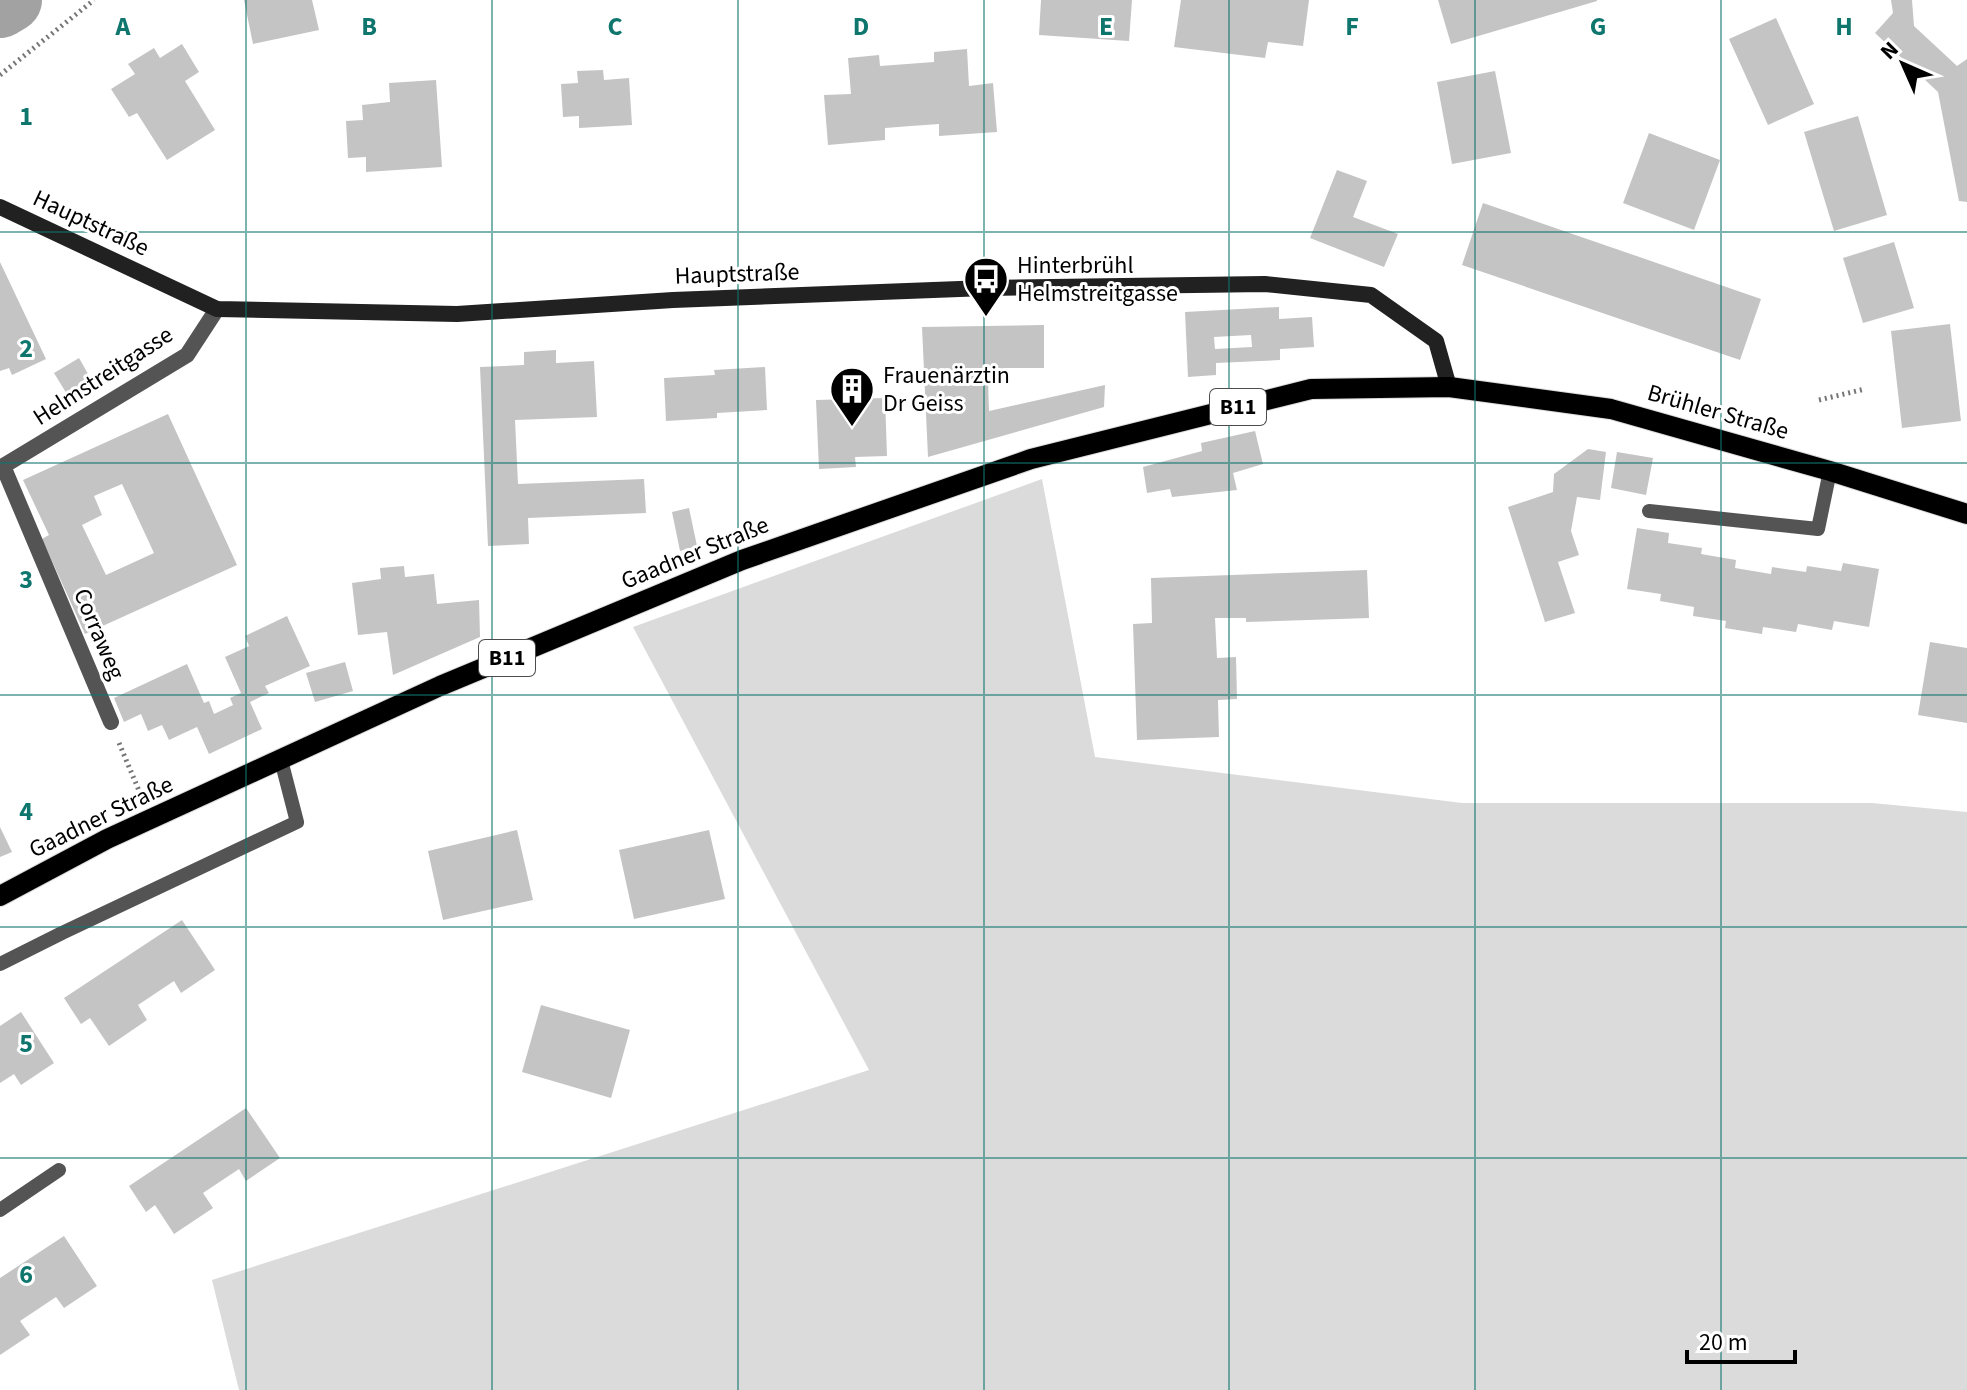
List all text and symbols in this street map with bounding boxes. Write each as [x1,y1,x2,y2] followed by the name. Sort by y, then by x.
[115,8,132,45] text: A
[361,8,377,45] text: B
[607,8,623,45] text: C
[853,8,869,45] text: D
[1099,8,1113,45] text: E
[1345,8,1359,45] text: F
[1590,8,1606,45] text: G
[1835,8,1853,45] text: H
[1863,24,1943,104] north arrow
[1873,34,1906,67] text: N
[19,98,33,135] text: 1
[27,181,155,265] street label: Hauptstraße
[1017,248,1178,311] place label: Hinterbrühl Helmstreitgasse
[674,254,800,294] street label: Hauptstraße
[962,255,1010,318] bus stop icon: Hinterbrühl Helmstreitgasse
[26,318,180,434] street label: Helmstreitgasse
[19,330,33,367] text: 2
[883,358,1010,421] place label: Frauenärztin Dr Geiss
[828,365,876,428] building icon: Frauenärztin Dr Geiss
[1643,375,1793,449] street label: Brühler Straße
[1210,389,1266,425] road number: B11
[616,507,774,599] street label: Gaadner Straße
[19,561,33,598] text: 3
[64,583,134,685] street label: Corraweg
[479,640,535,676] road number: B11
[23,767,179,867] street label: Gaadner Straße
[19,793,33,830] text: 4
[19,1025,33,1062] text: 5
[19,1256,33,1293] text: 6
[1687,1314,1795,1364] scale bar
[1699,1325,1748,1360] text: 20 m

